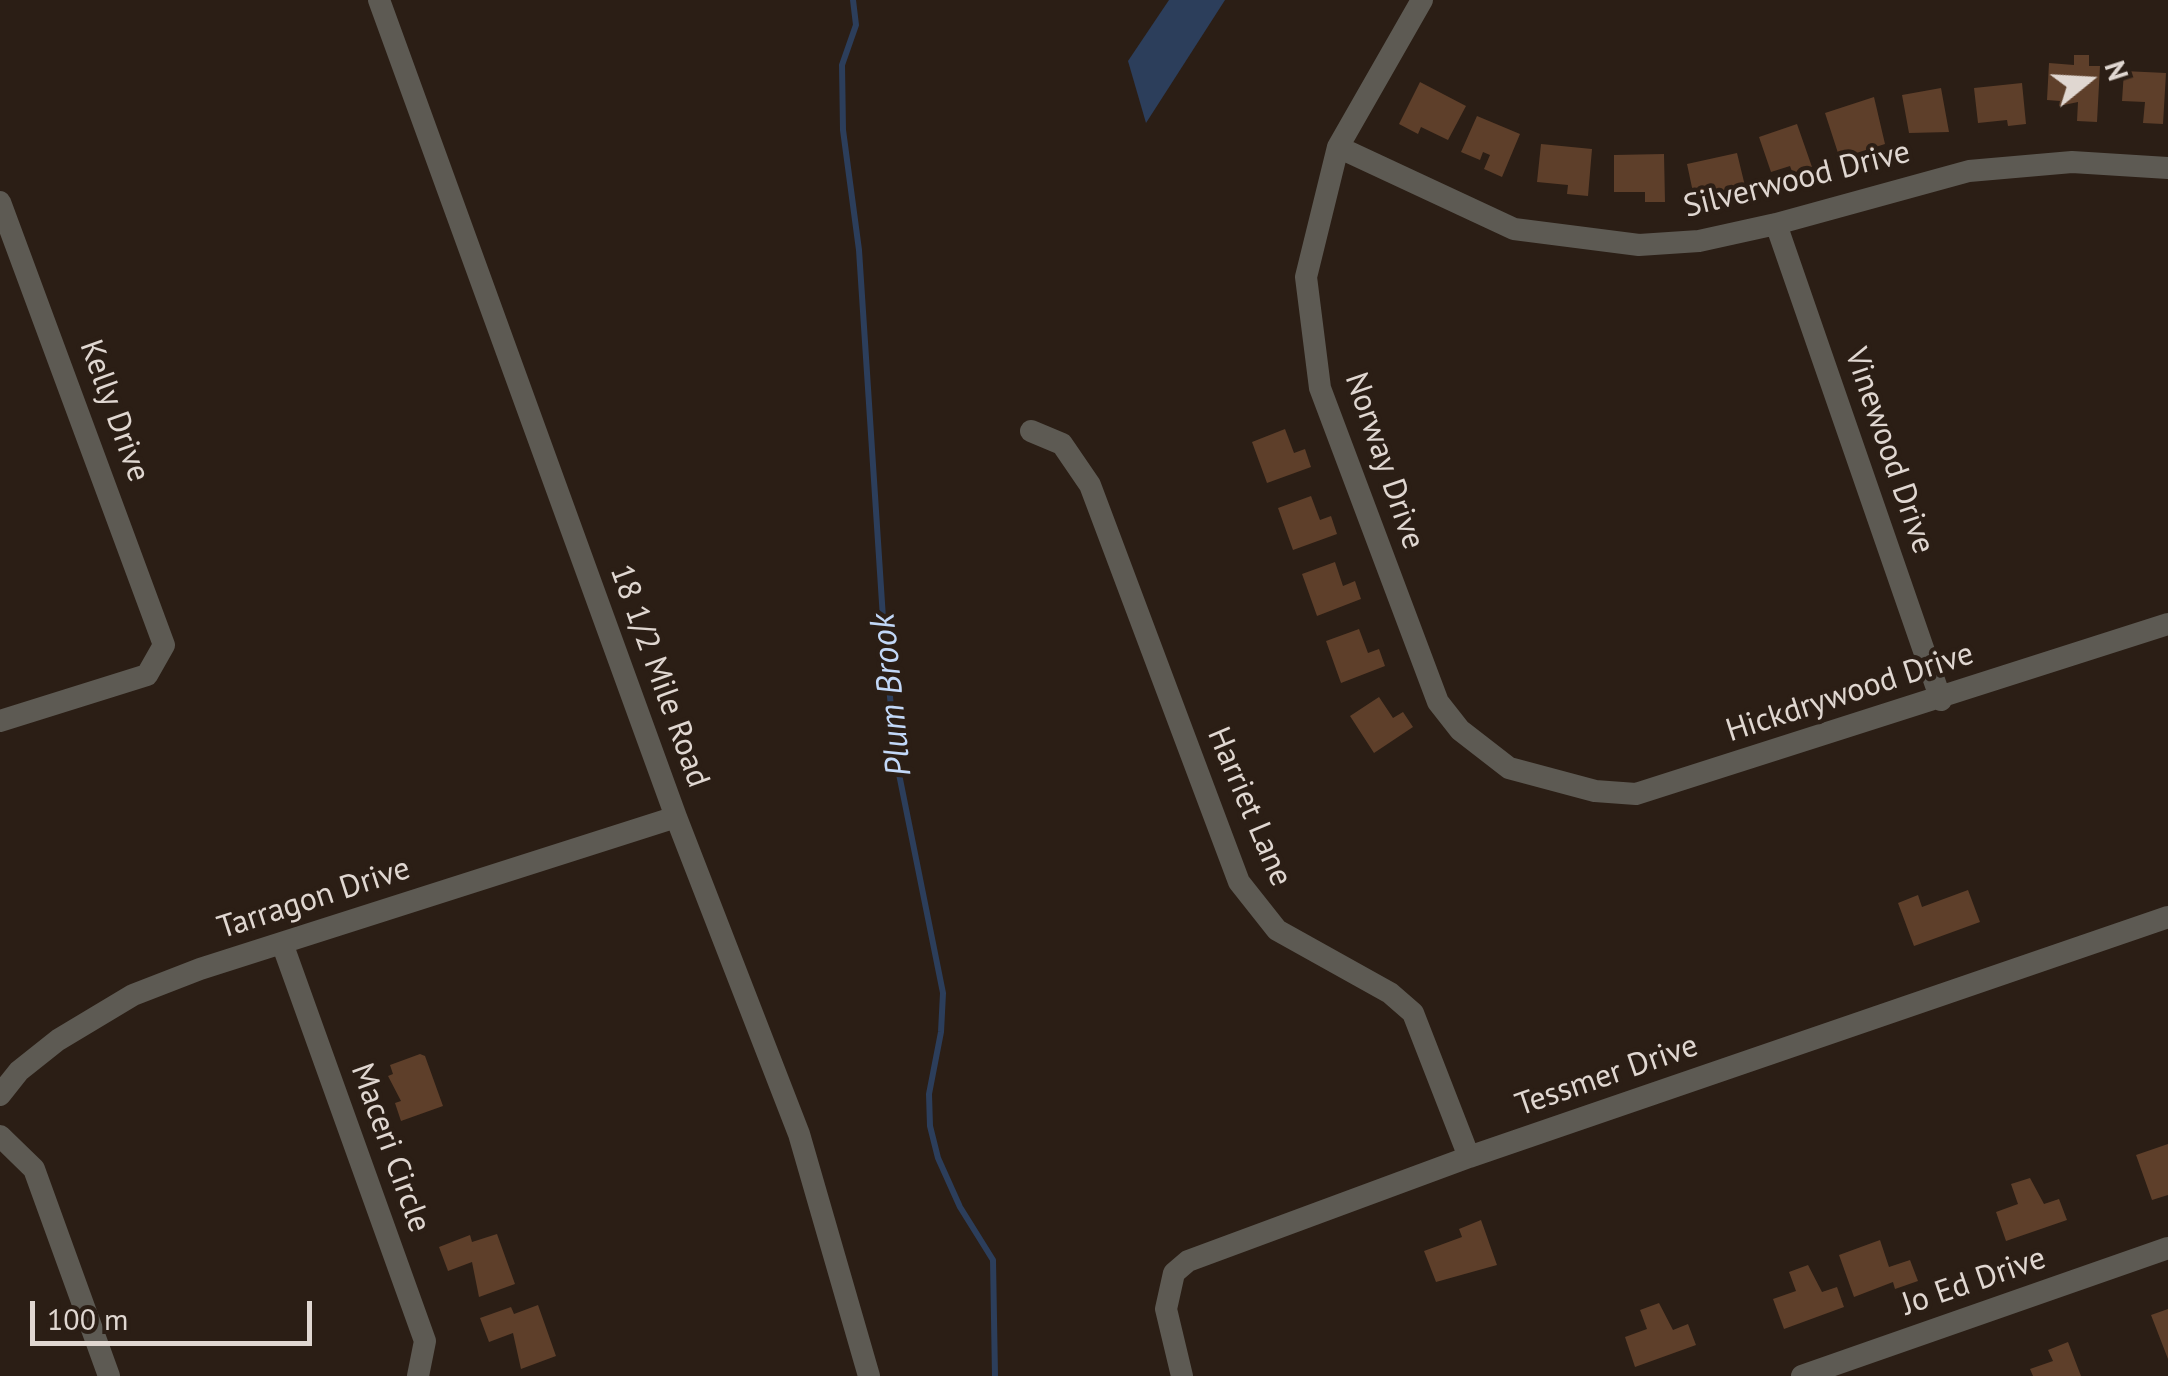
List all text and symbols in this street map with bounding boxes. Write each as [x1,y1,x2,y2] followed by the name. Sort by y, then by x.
[2038,30,2138,130] north arrow
[2097,56,2137,85] text: N
[1680,133,1914,227] street label: Silverwood Drive
[71,335,157,487] street label: Kelly Drive
[1836,343,1942,559] street label: Vinewood Drive
[1336,368,1432,554] street label: Norway Drive
[601,560,717,792] street label: 18 1/2 Mile Road
[863,612,921,778] water label: Plum Brook
[1721,635,1979,751] street label: Hickdrywood Drive
[1198,722,1300,892] street label: Harriet Lane
[213,850,415,948] street label: Tarragon Drive
[1511,1027,1703,1125] street label: Tessmer Drive
[342,1058,438,1238] street label: Maceri Circle
[1897,1239,2051,1325] street label: Jo Ed Drive
[35,1281,318,1343] scale bar
[47,1299,128,1338] text: 100 m

